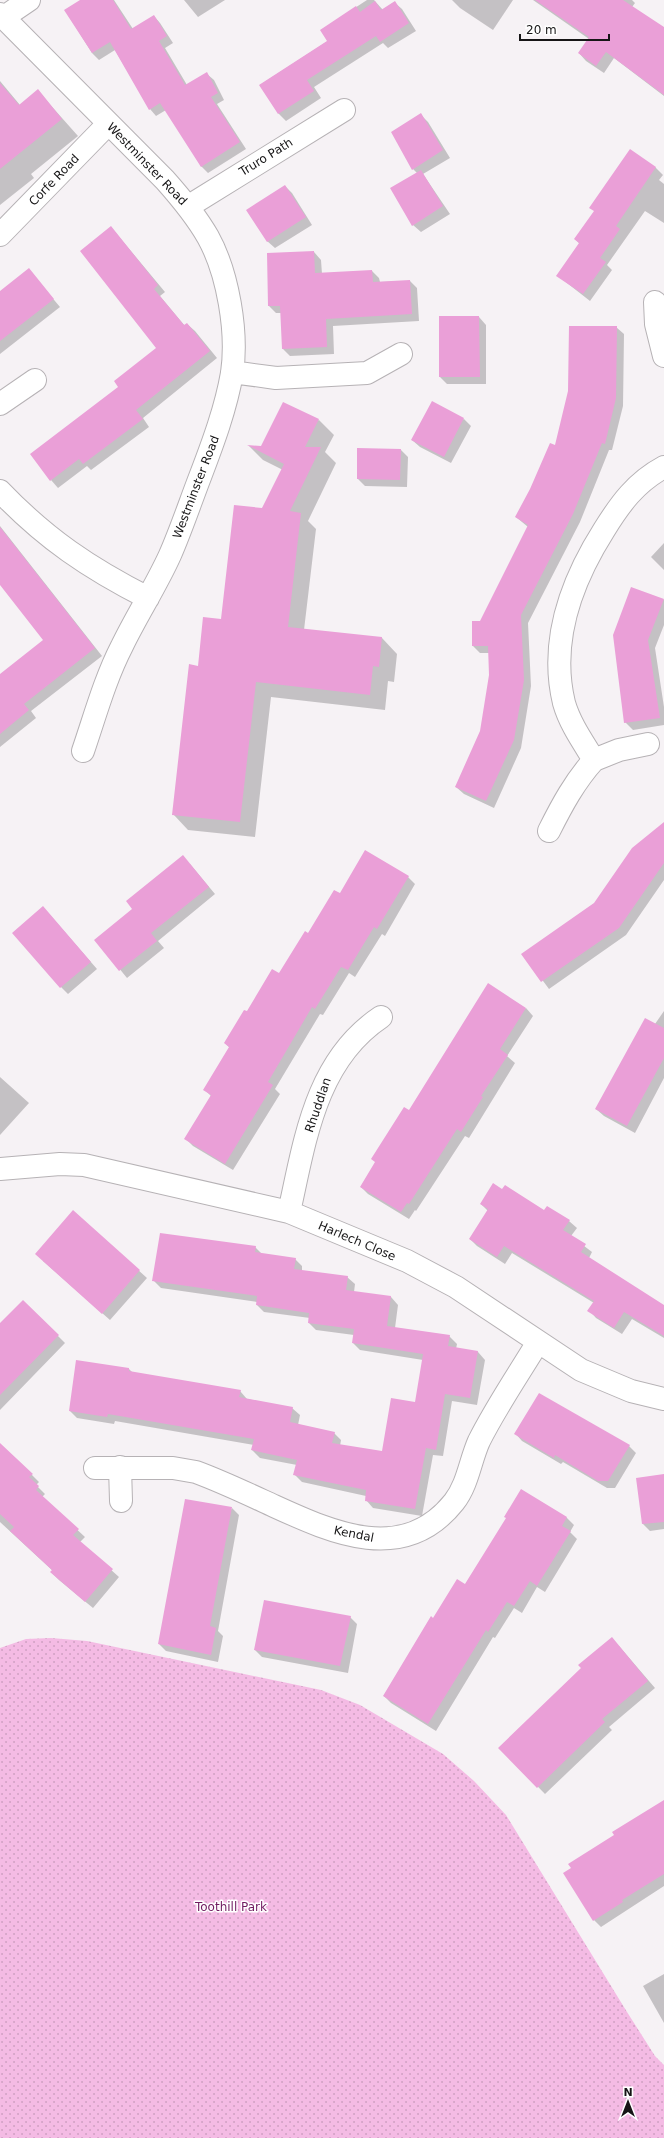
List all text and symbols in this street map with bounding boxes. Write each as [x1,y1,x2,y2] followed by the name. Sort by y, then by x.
[520,16,609,42] scale bar
[526,23,557,37] text: 20 m
[104,120,190,208] street label: Westminster Road
[236,135,295,179] street label: Truro Path
[26,151,82,209] street label: Corfe Road
[170,433,222,541] street label: Westminster Road
[302,1076,334,1134] street label: Rhuddlan
[316,1218,398,1264] street label: Harlech Close
[333,1523,375,1545] street label: Kendal
[194,1900,267,1914] park label: Toothill Park
[608,2082,648,2122] north arrow
[623,2086,633,2099] text: N

